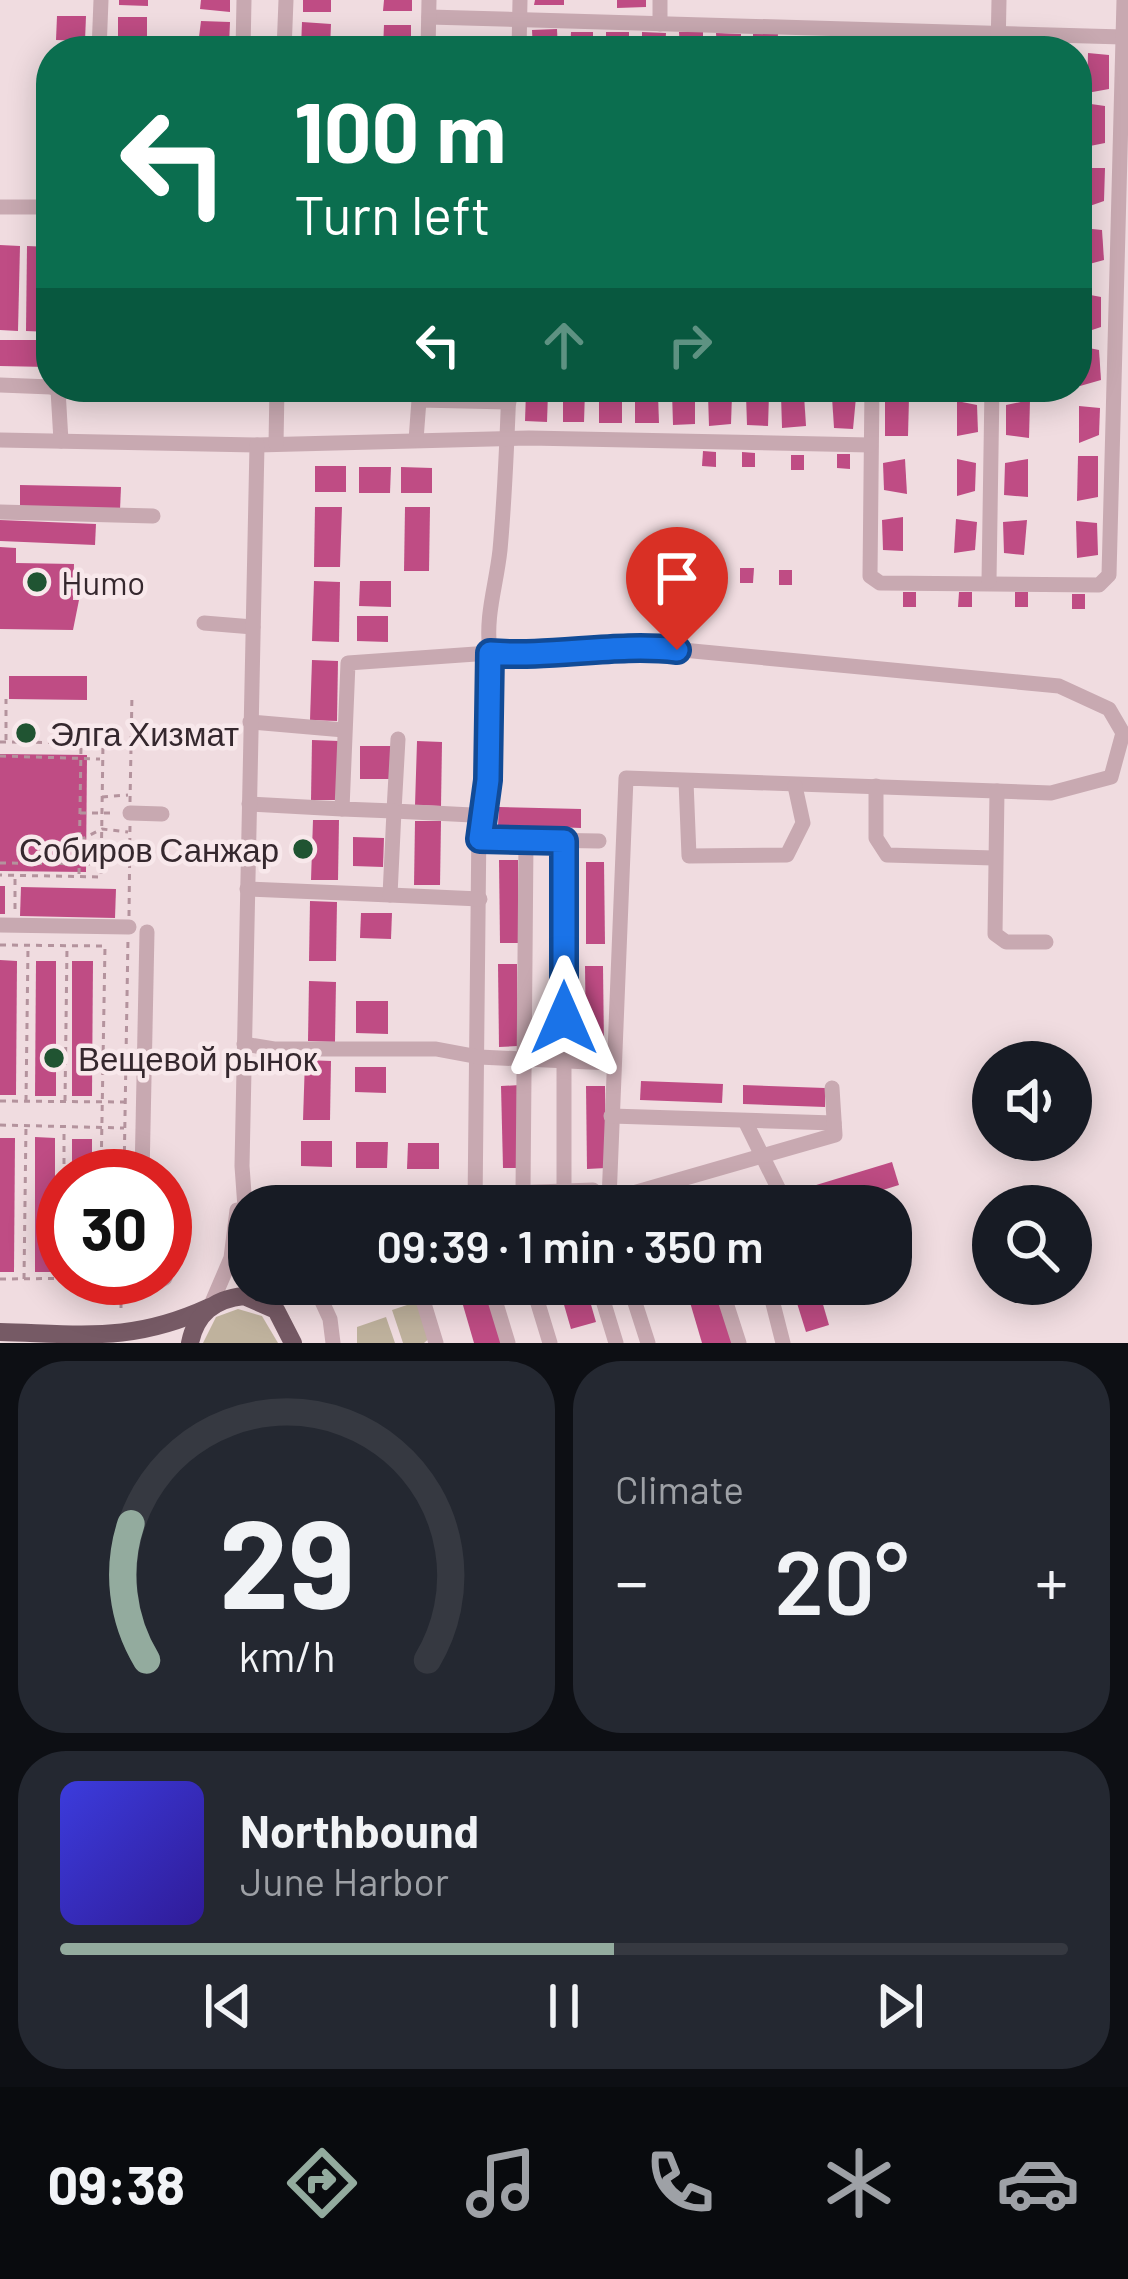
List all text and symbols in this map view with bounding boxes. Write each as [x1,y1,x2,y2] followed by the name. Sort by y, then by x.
[294,79,506,180] text: 100 m
[96,84,252,240] icon: left
[294,181,491,246] text: Turn left
[405,312,471,378] icon: left
[531,312,597,378] icon: ahead
[657,312,723,378] icon: right
[626,527,728,650] pin
[644,545,710,611] icon: arrive
[61,562,145,602] place label: Humo
[24,569,50,595] marker: Humo
[50,713,239,753] place label: Элга Хизмат
[13,720,39,746] marker: Элга Хизмат
[19,829,279,869] place label: Собиров Санжар
[290,836,316,862] marker: Собиров Санжар
[501,955,627,1081] position arrow
[78,1038,318,1078] place label: Вещевой рынок
[972,1041,1092,1305] map controls
[972,1041,1092,1161] button: sound
[41,1045,67,1071] marker: Вещевой рынок
[36,1149,192,1305] speed limit sign: 30
[972,1185,1092,1305] button: search
[377,1218,763,1272] text: 09:39 · 1 min · 350 m
[615,1465,744,1512] text: Climate
[218,1484,355,1634] text: 29
[774,1525,909,1633] text: 20°
[615,1540,648,1619] text: −
[1035,1540,1068,1619] text: +
[238,1629,335,1681] text: km/h
[240,1803,479,1857] text: Northbound
[240,1857,449,1904] text: June Harbor
[195,1973,261,2039] icon: previous
[531,1973,597,2039] icon: pause
[867,1973,933,2039] icon: next
[280,2141,364,2225] icon: directions
[459,2141,543,2225] icon: music
[638,2141,722,2225] icon: phone
[817,2141,901,2225] icon: climate
[996,2141,1080,2225] icon: car
[48,2151,185,2216] text: 09:38

